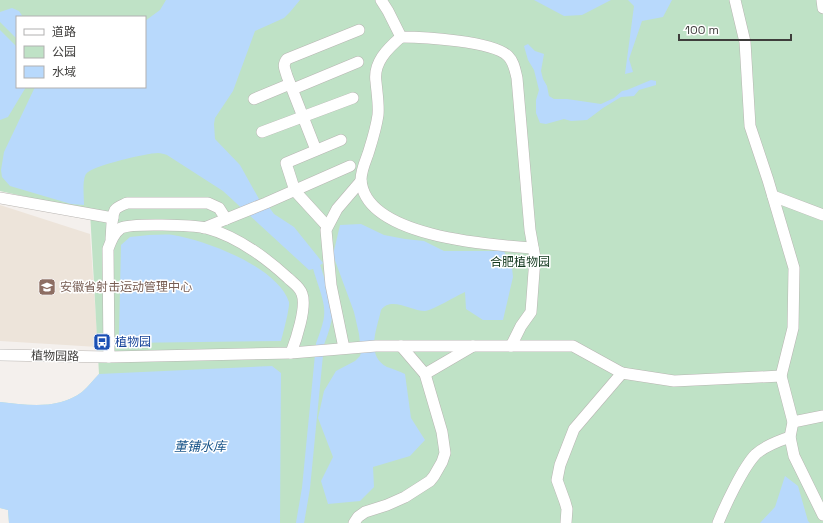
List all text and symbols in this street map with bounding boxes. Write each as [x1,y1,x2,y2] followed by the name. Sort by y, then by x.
[16,16,146,88] legend
[679,16,791,42] scale bar
[685,22,719,38] text: 100 m
[52,24,76,40] text: 道路
[52,44,76,60] text: 公园
[52,64,76,80] text: 水域
[490,254,550,270] park label: 合肥植物园
[37,277,57,297] school or university icon: 安徽省射击运动管理中心
[60,279,192,295] place label: 安徽省射击运动管理中心
[92,332,112,352] bus stop icon: 植物园
[115,334,151,350] place label: 植物园
[31,348,79,364] street label: 植物园路
[174,438,228,455] water label: 董铺水库

